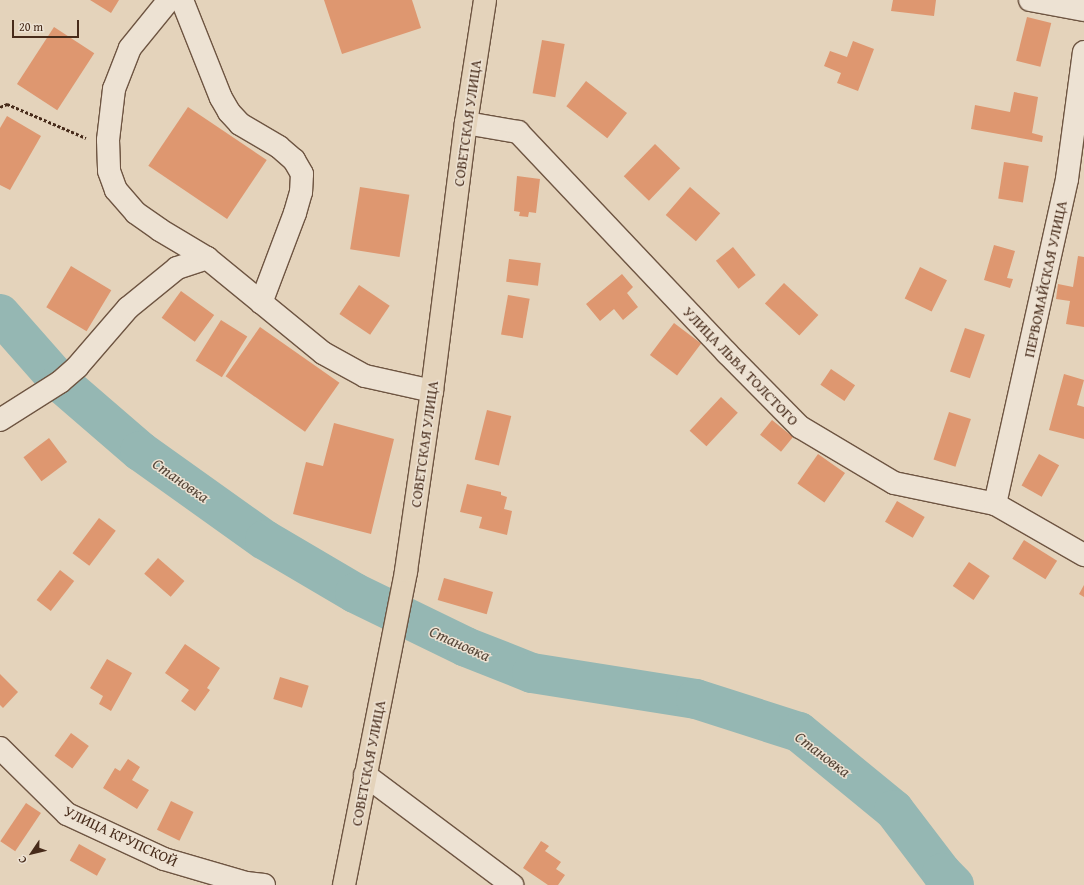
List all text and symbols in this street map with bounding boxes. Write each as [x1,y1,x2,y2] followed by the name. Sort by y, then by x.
[14,12,81,38] scale bar
[19,18,43,35] text: 20 m
[449,58,485,188] street label: СОВЕТСКАЯ УЛИЦА
[1020,199,1070,359] street label: ПЕРВОМАЙСКАЯ УЛИЦА
[679,303,803,429] street label: УЛИЦА ЛЬВА ТОЛСТОГО
[406,379,442,509] street label: СОВЕТСКАЯ УЛИЦА
[149,454,213,506] water label: Становка
[427,621,493,665] water label: Становка
[347,699,389,827] street label: СОВЕТСКАЯ УЛИЦА
[792,727,854,781] water label: Становка
[61,802,181,870] street label: УЛИЦА КРУПСКОЙ
[12,833,52,873] north arrow
[14,853,31,867] text: С

